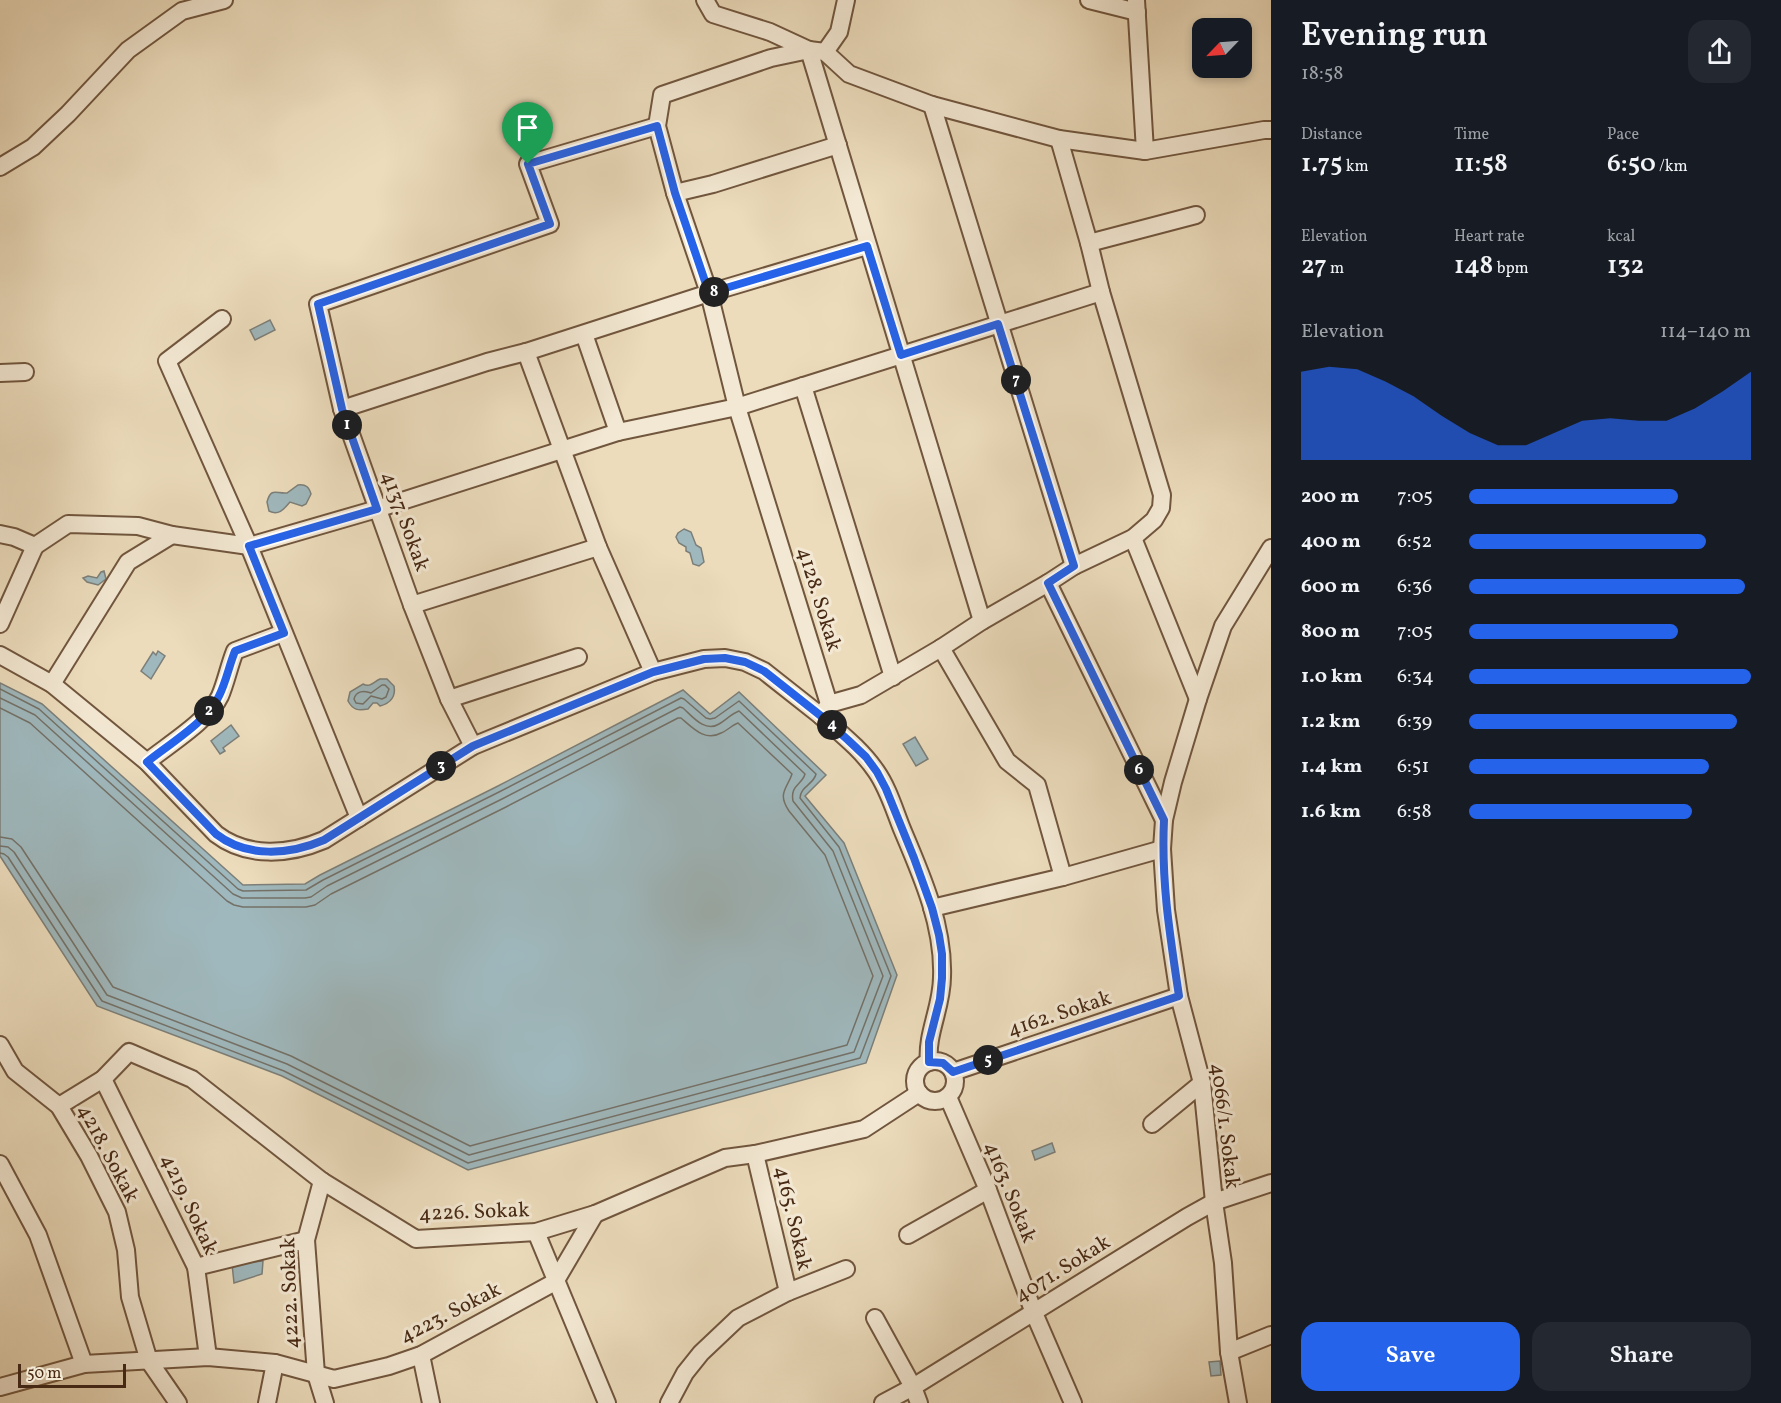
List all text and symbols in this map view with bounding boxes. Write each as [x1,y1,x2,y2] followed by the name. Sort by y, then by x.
[1301,14,1488,60] text: Evening run
[1192,18,1252,78] north arrow
[1192,18,1252,78] map controls
[1688,20,1751,83] button: share
[1301,60,1343,88] text: 18:58
[502,102,553,164] pin
[511,111,544,144] icon: arrive
[1301,124,1362,146] text: Distance
[1454,124,1489,146] text: Time
[1607,124,1639,146] text: Pace
[1301,146,1343,182] text: 1.75
[1454,146,1508,182] text: 11:58
[1607,146,1656,182] text: 6:50
[1343,156,1369,178] text: km
[1656,156,1688,178] text: /km
[1301,226,1368,248] text: Elevation
[1454,226,1525,248] text: Heart rate
[1607,226,1635,248] text: kcal
[1301,248,1327,284] text: 27
[1454,248,1493,284] text: 148
[1607,248,1644,284] text: 132
[1327,258,1344,280] text: m
[1493,258,1529,280] text: bpm
[699,277,729,307] pin: 8
[710,281,718,303] text: 8
[1301,318,1384,346] text: Elevation
[1660,318,1751,346] text: 114–140 m
[1001,365,1031,395] pin: 7
[1012,369,1020,391] text: 7
[332,410,362,440] pin: 1
[344,414,350,436] text: 1
[373,467,436,576] street label: 4137. Sokak
[1301,483,1359,511] text: 200 m
[1397,483,1433,511] text: 7:05
[1301,528,1361,556] text: 400 m
[1397,528,1432,556] text: 6:52
[789,544,848,656] street label: 4128. Sokak
[1301,573,1360,601] text: 600 m
[1397,573,1432,601] text: 6:36
[1301,618,1360,646] text: 800 m
[1397,618,1433,646] text: 7:05
[1301,663,1363,691] text: 1.0 km
[1397,663,1434,691] text: 6:34
[194,696,224,726] pin: 2
[205,700,213,722] text: 2
[1301,708,1361,736] text: 1.2 km
[1397,708,1432,736] text: 6:39
[817,710,847,740] pin: 4
[827,714,837,736] text: 4
[426,751,456,781] pin: 3
[1301,753,1362,781] text: 1.4 km
[1397,753,1429,781] text: 6:51
[437,755,445,777] text: 3
[1124,755,1154,785] pin: 6
[1135,759,1143,781] text: 6
[1301,798,1361,826] text: 1.6 km
[1397,798,1432,826] text: 6:58
[1004,984,1116,1045] street label: 4162. Sokak
[973,1045,1003,1075] pin: 5
[984,1049,992,1071] text: 5
[1202,1062,1247,1191] street label: 4066/1. Sokak
[70,1099,146,1209] street label: 4218. Sokak
[976,1138,1043,1248] street label: 4163. Sokak
[153,1150,225,1260] street label: 4219. Sokak
[766,1163,819,1274] street label: 4165. Sokak
[418,1196,530,1229] street label: 4226. Sokak
[1009,1228,1117,1310] street label: 4071. Sokak
[274,1236,307,1349] street label: 4222. Sokak
[395,1275,507,1351] street label: 4223. Sokak
[1301,1322,1520,1391] button: Save
[1532,1322,1751,1391] button: Share
[18,1361,126,1388] scale bar
[27,1363,61,1385] text: 50 m

